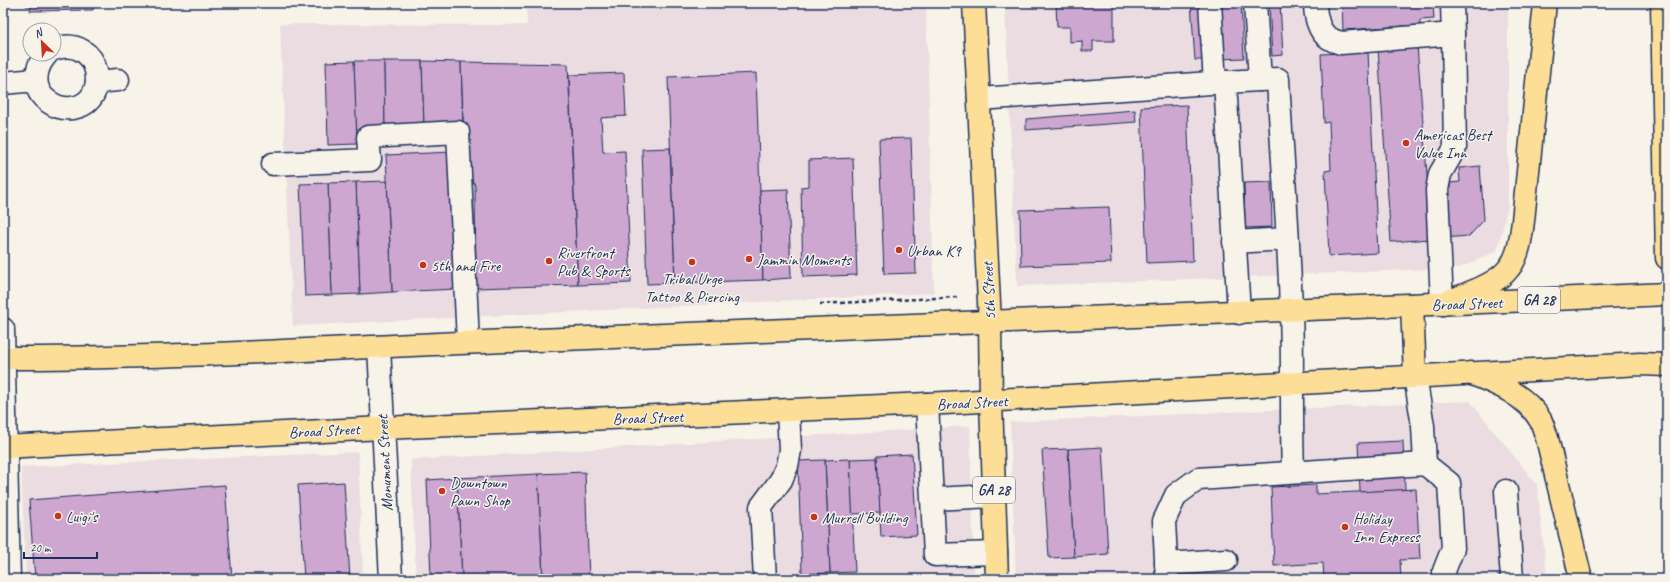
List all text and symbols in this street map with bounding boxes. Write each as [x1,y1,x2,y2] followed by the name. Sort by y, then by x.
[22,22,62,62] north arrow
[32,24,46,41] text: N
[1414,125,1494,163] place label: Americas Best Value Inn
[1401,138,1411,148] marker: Americas Best Value Inn
[907,241,963,261] place label: Urban K9
[557,243,631,281] place label: Riverfront Pub & Sports
[894,245,904,255] marker: Urban K9
[756,250,852,270] place label: Jammin Moments
[744,254,754,264] marker: Jammin Moments
[431,256,502,276] place label: 5th and Fire
[544,256,554,266] marker: Riverfront Pub & Sports
[687,257,697,267] marker: Tribal Urge Tattoo & Piercing
[418,260,428,270] marker: 5th and Fire
[977,260,1001,321] street label: 5th Street
[645,269,741,307] place label: Tribal Urge Tattoo & Piercing
[1518,287,1560,313] road number: GA 28
[1431,293,1504,315] street label: Broad Street
[936,391,1010,415] street label: Broad Street
[612,407,685,429] street label: Broad Street
[372,413,398,511] street label: Monument Street
[288,419,362,443] street label: Broad Street
[450,473,511,511] place label: Downtown Pawn Shop
[973,477,1015,503] road number: GA 28
[437,486,447,496] marker: Downtown Pawn Shop
[66,507,99,527] place label: Luigi's
[822,508,909,528] place label: Murrell Building
[1353,509,1421,547] place label: Holiday Inn Express
[53,511,63,521] marker: Luigi's
[809,512,819,522] marker: Murrell Building
[1340,522,1350,532] marker: Holiday Inn Express
[24,534,97,560] scale bar
[30,540,52,556] text: 20 m

